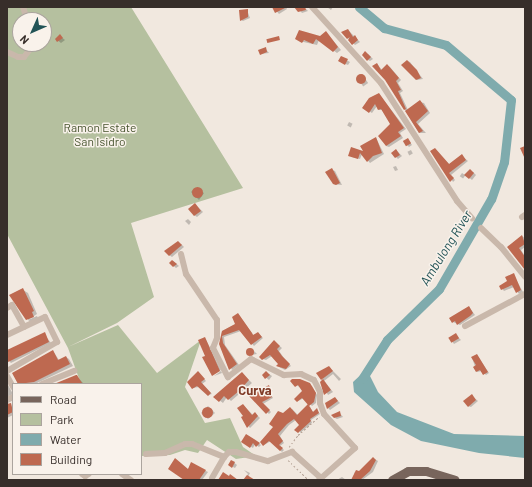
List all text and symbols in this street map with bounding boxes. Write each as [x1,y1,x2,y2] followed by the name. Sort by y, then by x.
[12,12,52,52] north arrow
[17,33,31,47] text: N
[64,121,136,149] park label: Ramon Estate San Isidro
[417,208,475,288] water label: Ambulong River
[238,382,272,398] district label: Curva
[12,383,142,475] legend
[50,392,77,406] text: Road
[50,412,74,426] text: Park
[50,432,81,446] text: Water
[50,452,92,466] text: Building

